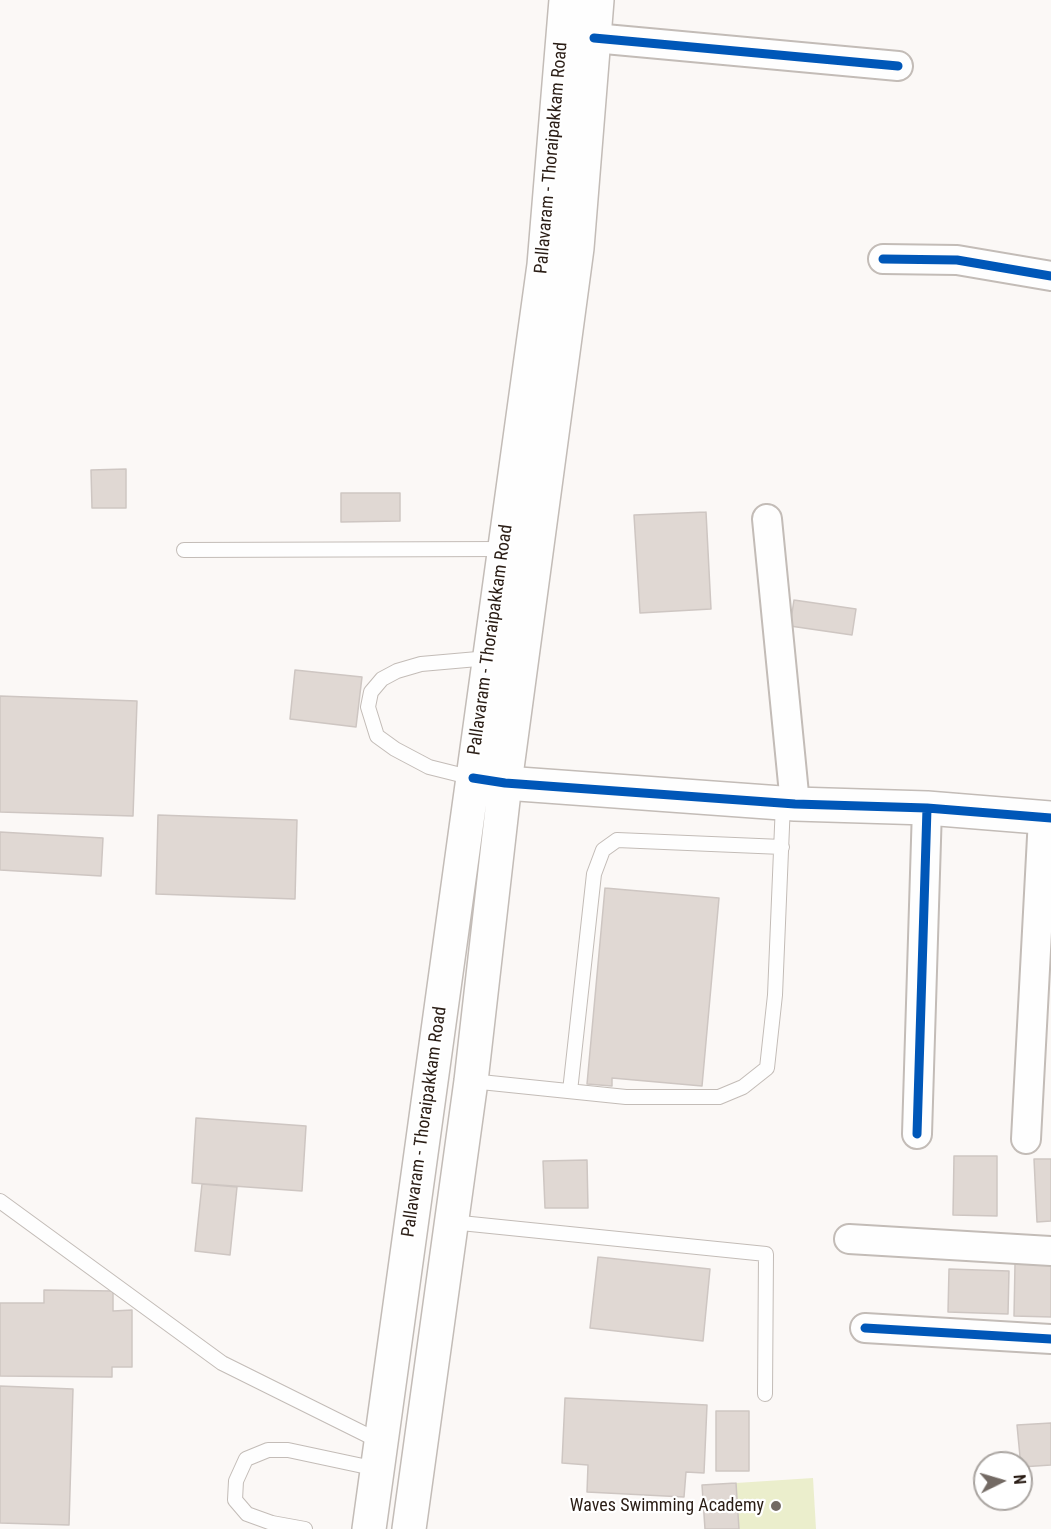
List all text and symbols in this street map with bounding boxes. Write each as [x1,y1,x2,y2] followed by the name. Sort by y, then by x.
[531,41,573,275] street label: Pallavaram - Thoraipakkam Road
[464,523,518,757] street label: Pallavaram - Thoraipakkam Road
[398,1005,452,1239] street label: Pallavaram - Thoraipakkam Road
[973,1451,1033,1511] north arrow
[1010,1474,1029,1485] text: N
[570,1495,764,1517] place label: Waves Swimming Academy
[769,1499,783,1513] marker: Waves Swimming Academy

